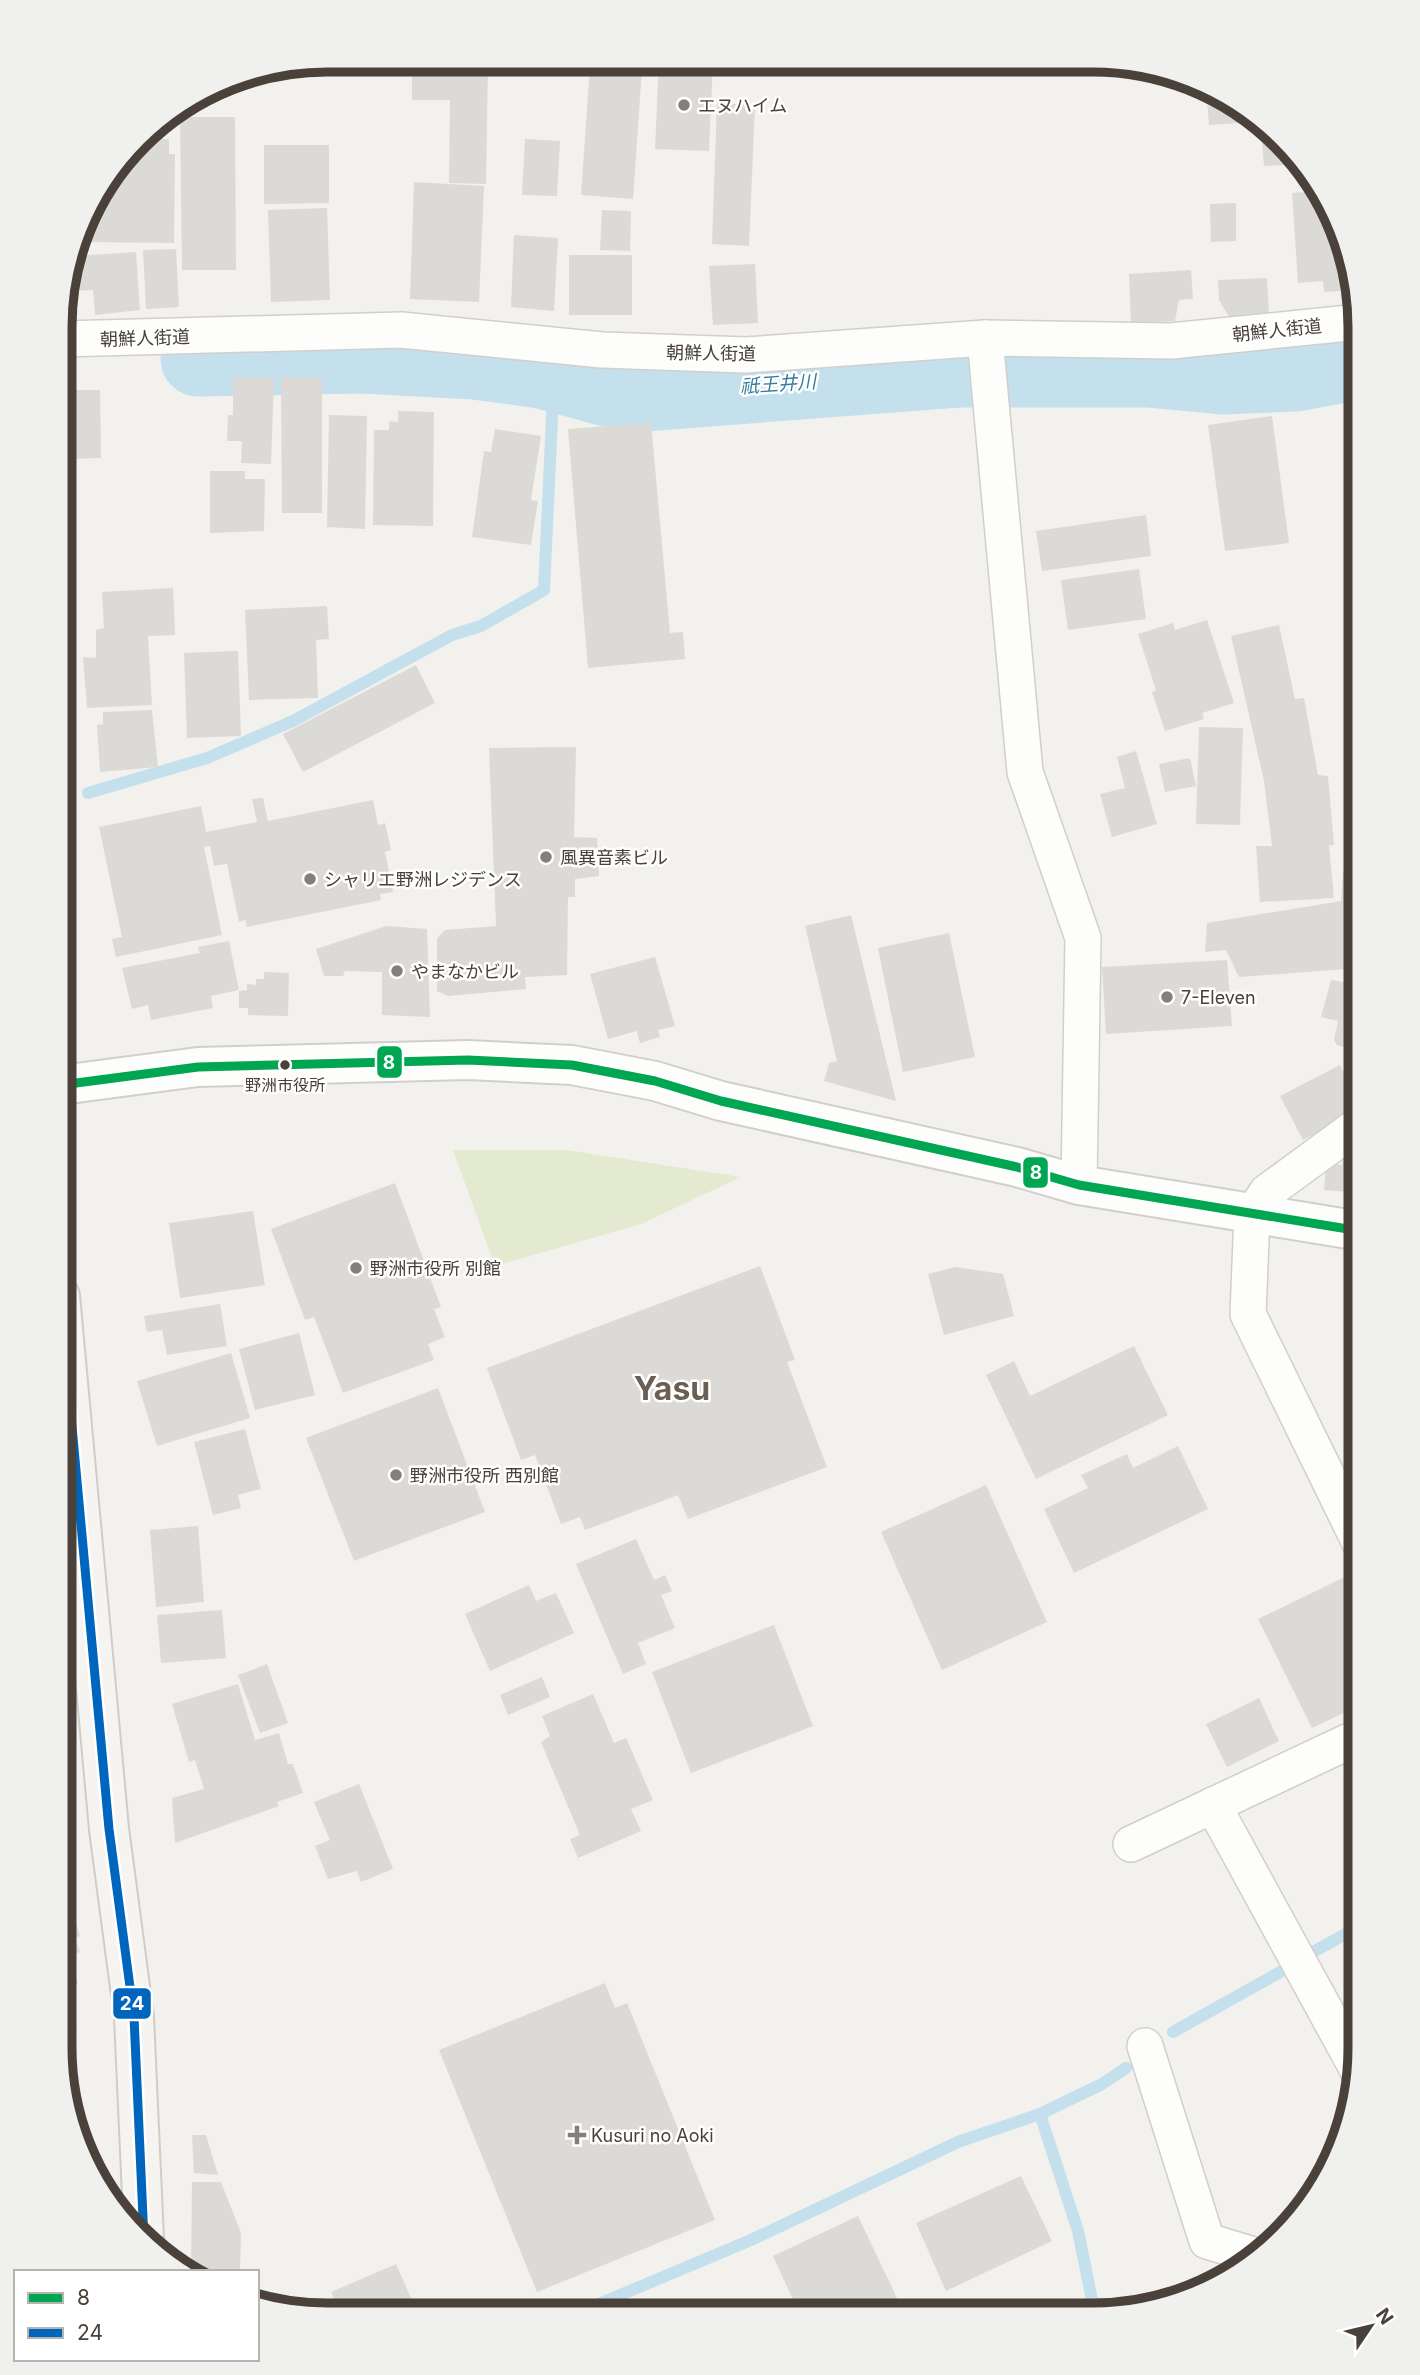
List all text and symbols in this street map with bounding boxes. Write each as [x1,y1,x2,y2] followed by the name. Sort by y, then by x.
[698,95,787,116] place label: エヌハイム
[676,97,692,113] marker: エヌハイム
[1231,315,1323,345] street label: 朝鮮人街道
[100,326,190,350] street label: 朝鮮人街道
[666,342,756,364] street label: 朝鮮人街道
[739,370,819,398] water label: 祇王井川
[560,847,668,868] place label: 風異音素ビル
[538,849,554,865] marker: 風異音素ビル
[324,869,522,890] place label: シャリエ野洲レジデンス
[302,871,318,887] marker: シャリエ野洲レジデンス
[411,961,519,982] place label: やまなかビル
[389,963,405,979] marker: やまなかビル
[1181,987,1256,1008] place label: 7-Eleven
[1159,989,1175,1005] marker: 7-Eleven
[376,1045,403,1079] line badge: 8
[383,1051,395,1074] text: 8
[278,1058,292,1072] marker: 野洲市役所
[245,1075,325,1095] place label: 野洲市役所
[1022,1156,1049,1189] line badge: 8
[1030,1161,1042,1184] text: 8
[370,1258,501,1279] place label: 野洲市役所 別館
[348,1260,364,1276] marker: 野洲市役所 別館
[634,1369,710,1408] district label: Yasu
[410,1465,559,1486] place label: 野洲市役所 西別館
[388,1467,404,1483] marker: 野洲市役所 西別館
[112,1987,152,2020] line badge: 24
[120,1992,144,2015] text: 24
[591,2125,714,2146] place label: Kusuri no Aoki
[569,2127,585,2143] marker: Kusuri no Aoki
[14,2270,259,2361] legend
[77,2285,90,2310] text: 8
[1336,2291,1406,2361] north arrow
[1371,2304,1398,2329] text: N
[77,2320,103,2345] text: 24

